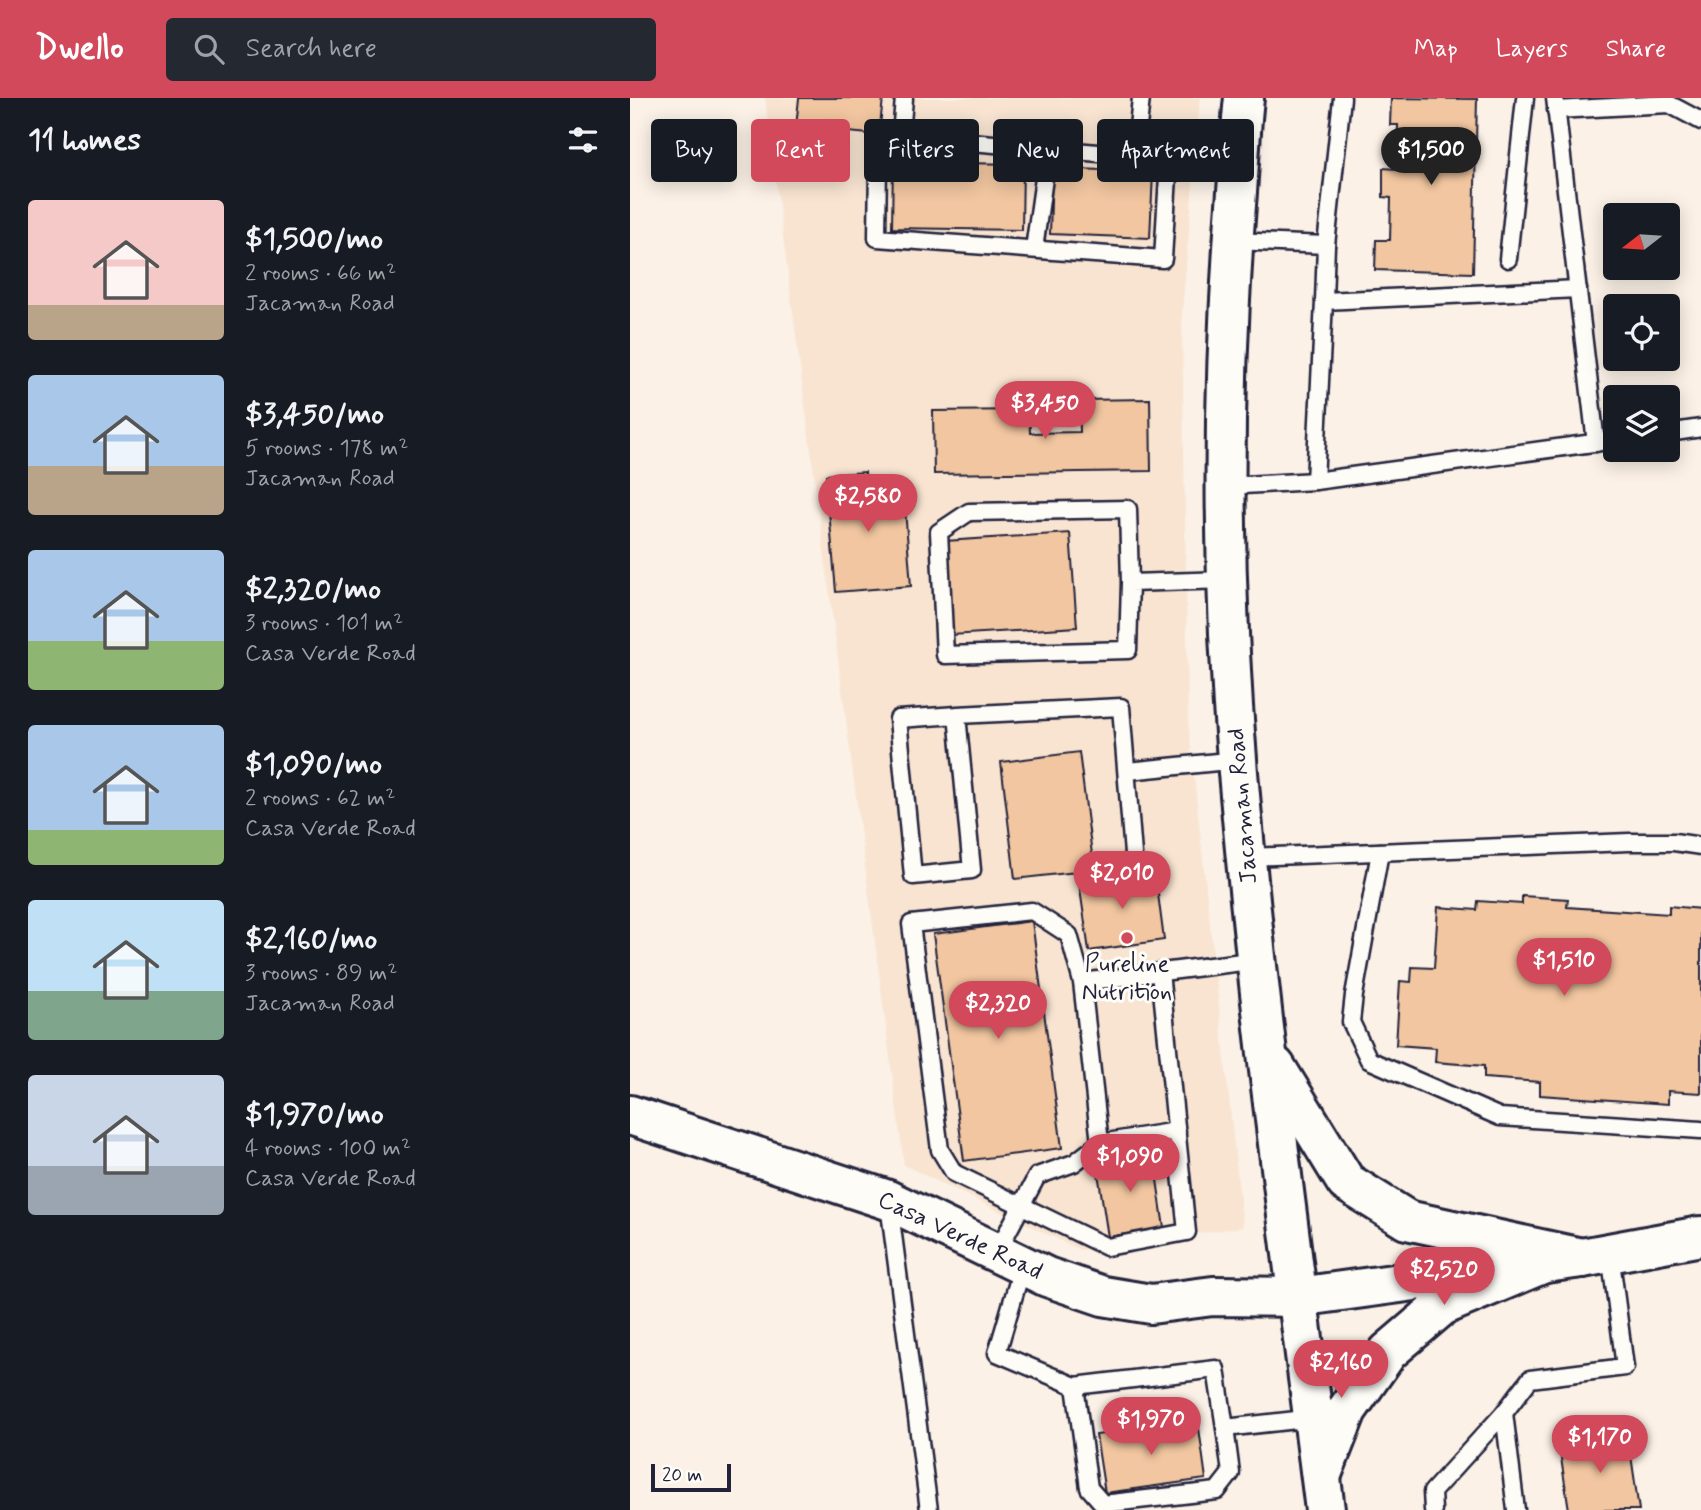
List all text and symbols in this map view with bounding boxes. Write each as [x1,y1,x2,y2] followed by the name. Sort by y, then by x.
[166,18,656,81] search box
[35,27,124,71] text: Dwello
[190,30,228,68] icon: search
[246,32,377,66] text: Search here
[1414,34,1458,65] text: Map
[1496,34,1568,65] text: Layers
[1606,34,1666,65] text: Share
[651,119,737,182] chip: Buy
[751,119,850,182] chip: Rent
[864,119,979,182] chip: Filters
[993,119,1083,182] chip: New
[1097,119,1254,182] chip: Apartment
[28,121,141,160] text: 11 homes
[564,121,602,159] icon: filters
[1374,127,1488,187] pin: $1,500
[1397,135,1465,165] text: $1,500
[1603,203,1680,280] north arrow
[1603,203,1680,462] map controls
[245,220,383,259] text: $1,500/mo
[84,228,168,312] icon: home
[245,259,396,289] text: 2 rooms · 66 m²
[245,289,395,319] text: Jacaman Road
[1603,294,1680,371] button: locate
[988,382,1102,441] pin: $3,450
[1603,385,1680,462] button: layers
[1011,389,1079,419] text: $3,450
[245,395,384,434] text: $3,450/mo
[84,403,168,487] icon: home
[245,434,408,464] text: 5 rooms · 178 m²
[245,464,395,494] text: Jacaman Road
[811,474,925,534] pin: $2,580
[834,482,902,512] text: $2,580
[245,570,381,609] text: $2,320/mo
[84,578,168,662] icon: home
[245,609,403,639] text: 3 rooms · 101 m²
[245,639,416,669] text: Casa Verde Road
[1221,727,1265,885] street label: Jacaman Road
[245,745,382,784] text: $1,090/mo
[84,753,168,837] icon: home
[245,784,396,814] text: 2 rooms · 62 m²
[245,814,416,844] text: Casa Verde Road
[1065,852,1179,911] pin: $2,010
[1090,859,1154,889] text: $2,010
[245,920,377,959] text: $2,160/mo
[84,928,168,1012] icon: home
[1119,930,1135,946] marker: Pureline Nutrition
[1507,939,1621,998] pin: $1,510
[1533,946,1595,976] text: $1,510
[1082,949,1172,1008] place label: Pureline Nutrition
[245,959,397,989] text: 3 rooms · 89 m²
[941,982,1055,1041] pin: $2,320
[245,989,395,1019] text: Jacaman Road
[965,989,1031,1019] text: $2,320
[245,1095,384,1134] text: $1,970/mo
[84,1103,168,1187] icon: home
[245,1134,411,1164] text: 4 rooms · 100 m²
[1073,1134,1187,1194] pin: $1,090
[1097,1142,1163,1172] text: $1,090
[245,1164,416,1194] text: Casa Verde Road
[873,1184,1047,1288] street label: Casa Verde Road
[1387,1248,1501,1307] pin: $2,520
[1410,1255,1478,1285] text: $2,520
[1284,1340,1398,1400] pin: $2,160
[1309,1348,1373,1378] text: $2,160
[1094,1398,1208,1457] pin: $1,970
[1117,1405,1185,1435] text: $1,970
[1543,1416,1657,1475] pin: $1,170
[1568,1423,1632,1453] text: $1,170
[651,1461,732,1493] scale bar
[662,1463,702,1488] text: 20 m

